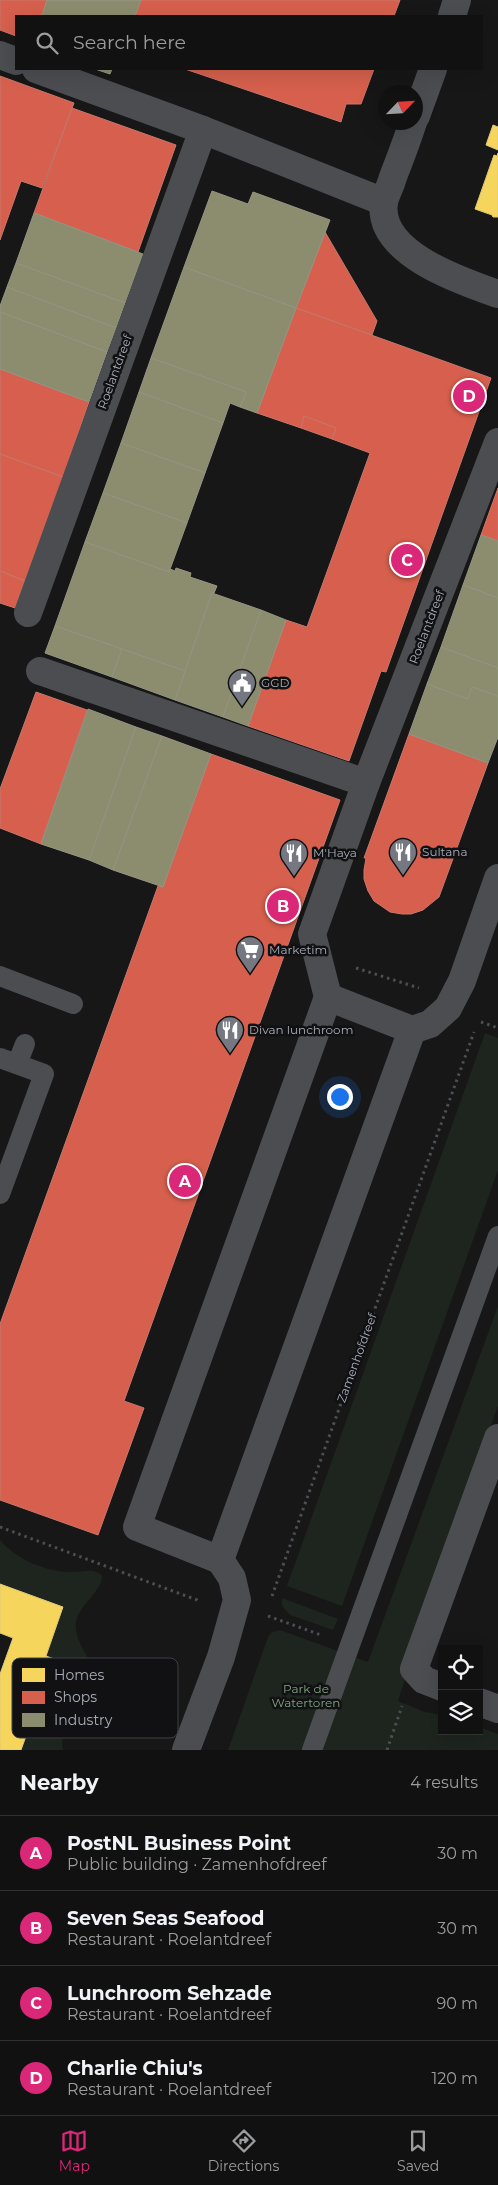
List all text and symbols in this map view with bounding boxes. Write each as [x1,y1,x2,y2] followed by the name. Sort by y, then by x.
[15,15,483,70] search box
[33,29,61,57] icon: search
[73,31,186,54] text: Search here
[378,85,423,130] north arrow
[94,332,135,411] street label: Roelantdreef
[453,377,485,415] pin: D
[391,541,423,579] pin: C
[406,587,448,666] street label: Roelantdreef
[227,668,257,707] public building icon: GGD
[261,675,290,690] place label: GGD
[388,837,418,876] restaurant icon: Sultana
[279,838,309,877] restaurant icon: M'Haya
[422,844,467,859] place label: Sultana
[313,845,357,860] place label: M'Haya
[267,887,299,925] pin: B
[235,935,265,974] supermarket icon: Marketim
[269,942,327,957] place label: Marketim
[215,1015,245,1054] restaurant icon: Divan lunchroom
[249,1022,353,1037] place label: Divan lunchroom
[327,1084,353,1110] your location
[169,1162,201,1200] pin: A
[333,1310,380,1405] street label: Zamenhofdreef
[438,1645,483,1735] map controls
[438,1645,483,1690] button: locate
[12,1658,178,1738] legend
[54,1666,104,1684] text: Homes
[272,1681,340,1710] park label: Park de Watertoren
[54,1688,97,1706] text: Shops
[438,1690,483,1735] button: layers
[54,1711,113,1729] text: Industry
[20,1770,99,1795] text: Nearby
[410,1773,478,1792] text: 4 results
[67,1832,291,1855] text: PostNL Business Point
[30,1844,42,1863] text: A
[437,1844,478,1863] text: 30 m
[67,1855,327,1874] text: Public building · Zamenhofdreef
[67,1907,264,1930] text: Seven Seas Seafood
[30,1919,42,1938] text: B
[437,1919,478,1938] text: 30 m
[67,1930,271,1949] text: Restaurant · Roelantdreef
[67,1982,272,2005] text: Lunchroom Sehzade
[30,1994,42,2013] text: C
[436,1994,478,2013] text: 90 m
[67,2005,271,2024] text: Restaurant · Roelantdreef
[67,2057,203,2080] text: Charlie Chiu's
[29,2069,43,2088] text: D
[431,2069,478,2088] text: 120 m
[67,2080,271,2099] text: Restaurant · Roelantdreef
[59,2127,90,2175] tab: Map
[208,2127,279,2175] tab: Directions
[397,2127,439,2175] tab: Saved

